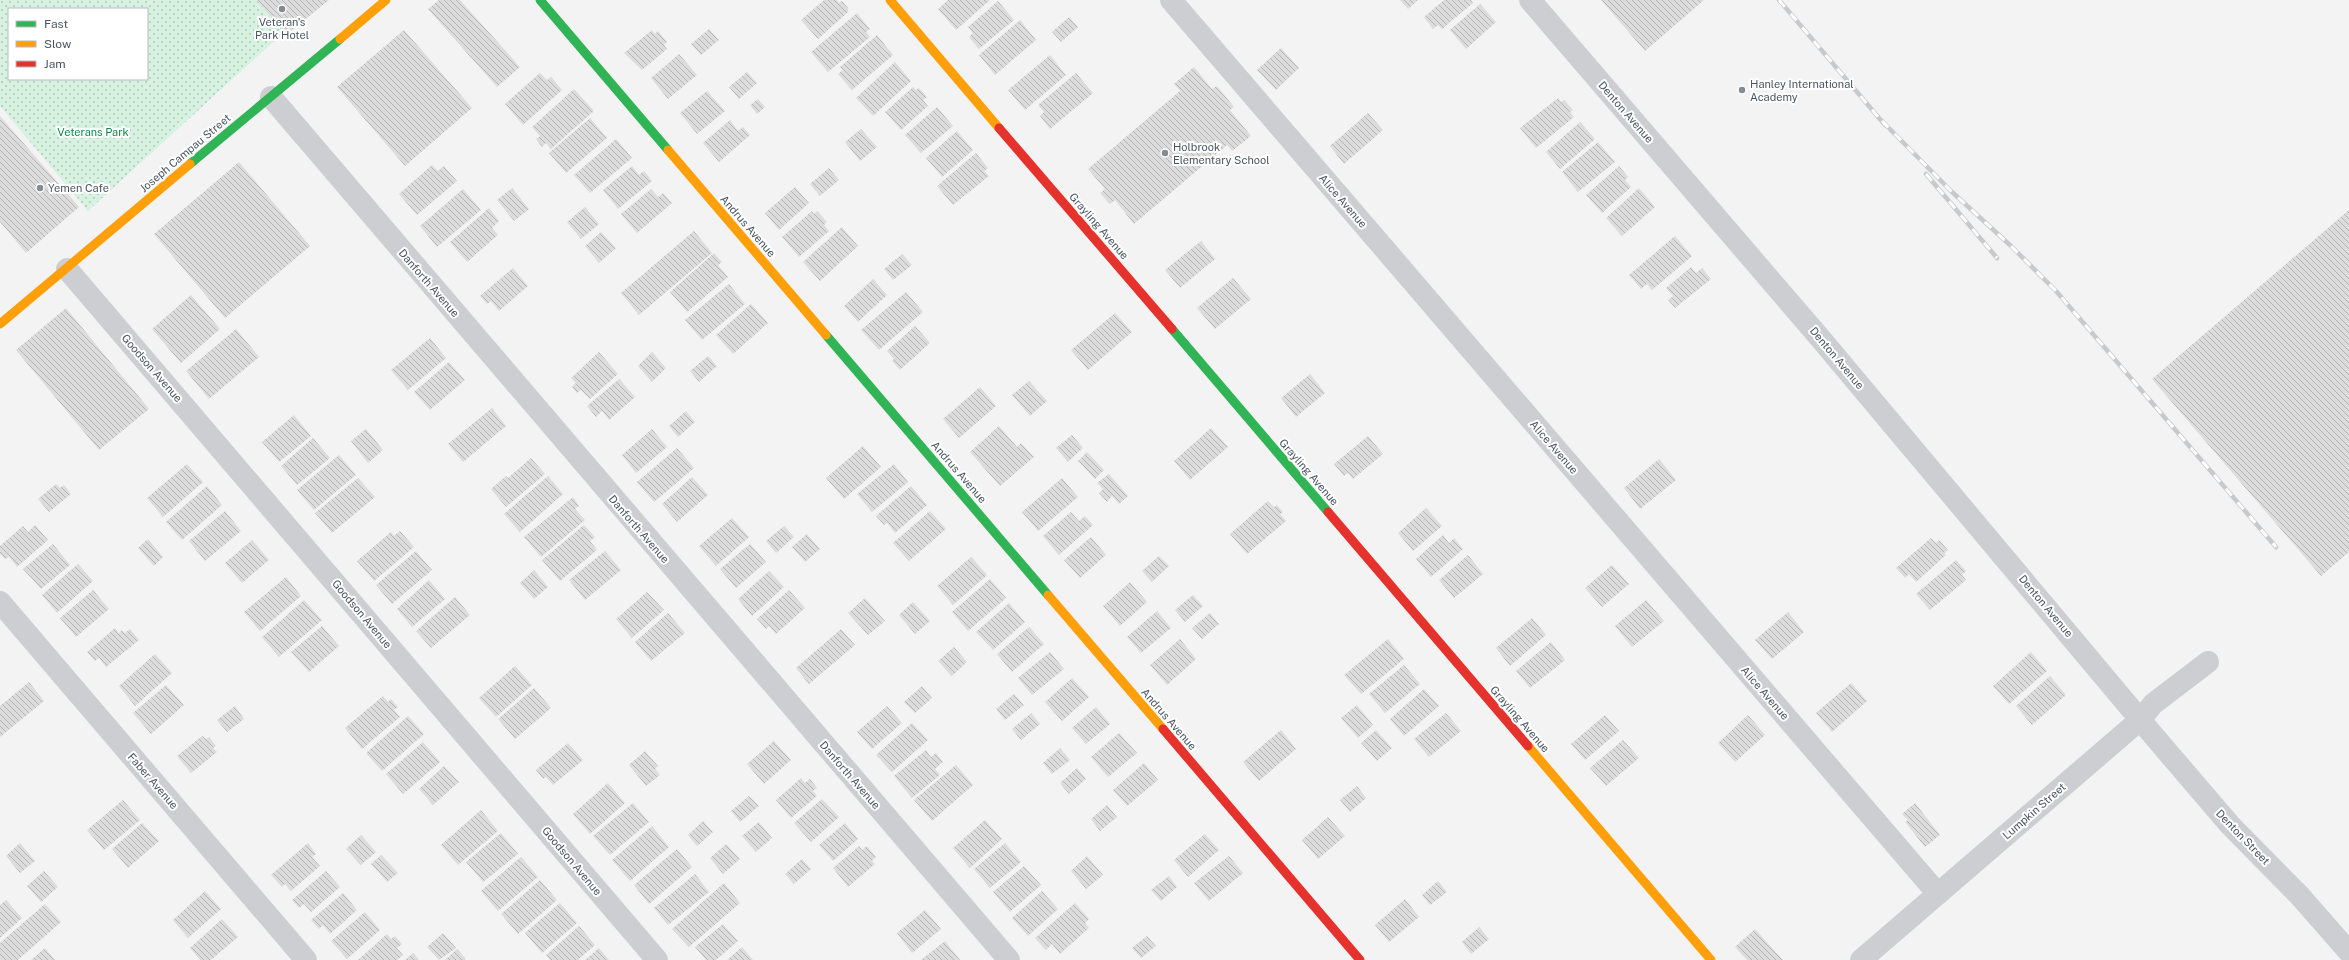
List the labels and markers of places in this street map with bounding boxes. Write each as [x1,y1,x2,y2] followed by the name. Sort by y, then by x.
[277,4,287,14] marker: Veteran's Park Hotel
[255,16,309,41] place label: Veteran's Park Hotel
[1750,78,1854,103] place label: Hanley International Academy
[1737,85,1747,95] marker: Hanley International Academy
[1173,141,1270,166] place label: Holbrook Elementary School
[1160,148,1170,158] marker: Holbrook Elementary School
[48,182,109,194] place label: Yemen Cafe
[35,183,45,193] marker: Yemen Cafe

